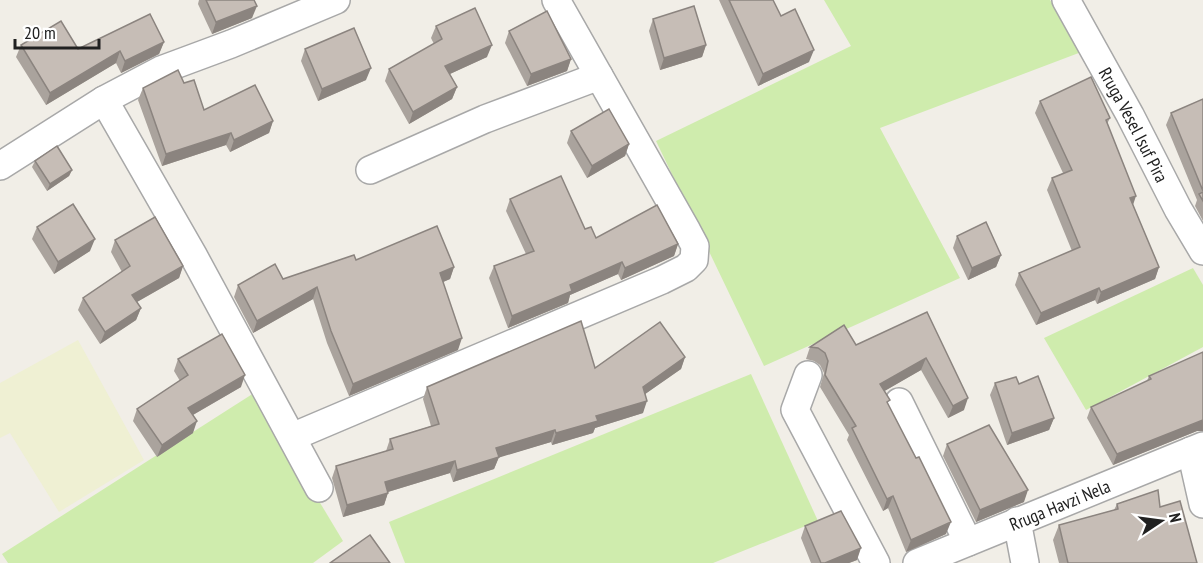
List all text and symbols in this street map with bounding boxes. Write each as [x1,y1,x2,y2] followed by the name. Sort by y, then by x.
[15,12,99,50] scale bar
[24,21,56,44] text: 20 m
[1094,63,1174,186] street label: Rruga Vesel Isuf Pira
[1006,474,1113,536] street label: Rruga Havzi Nela
[1131,491,1191,551] north arrow
[1165,511,1186,524] text: N

